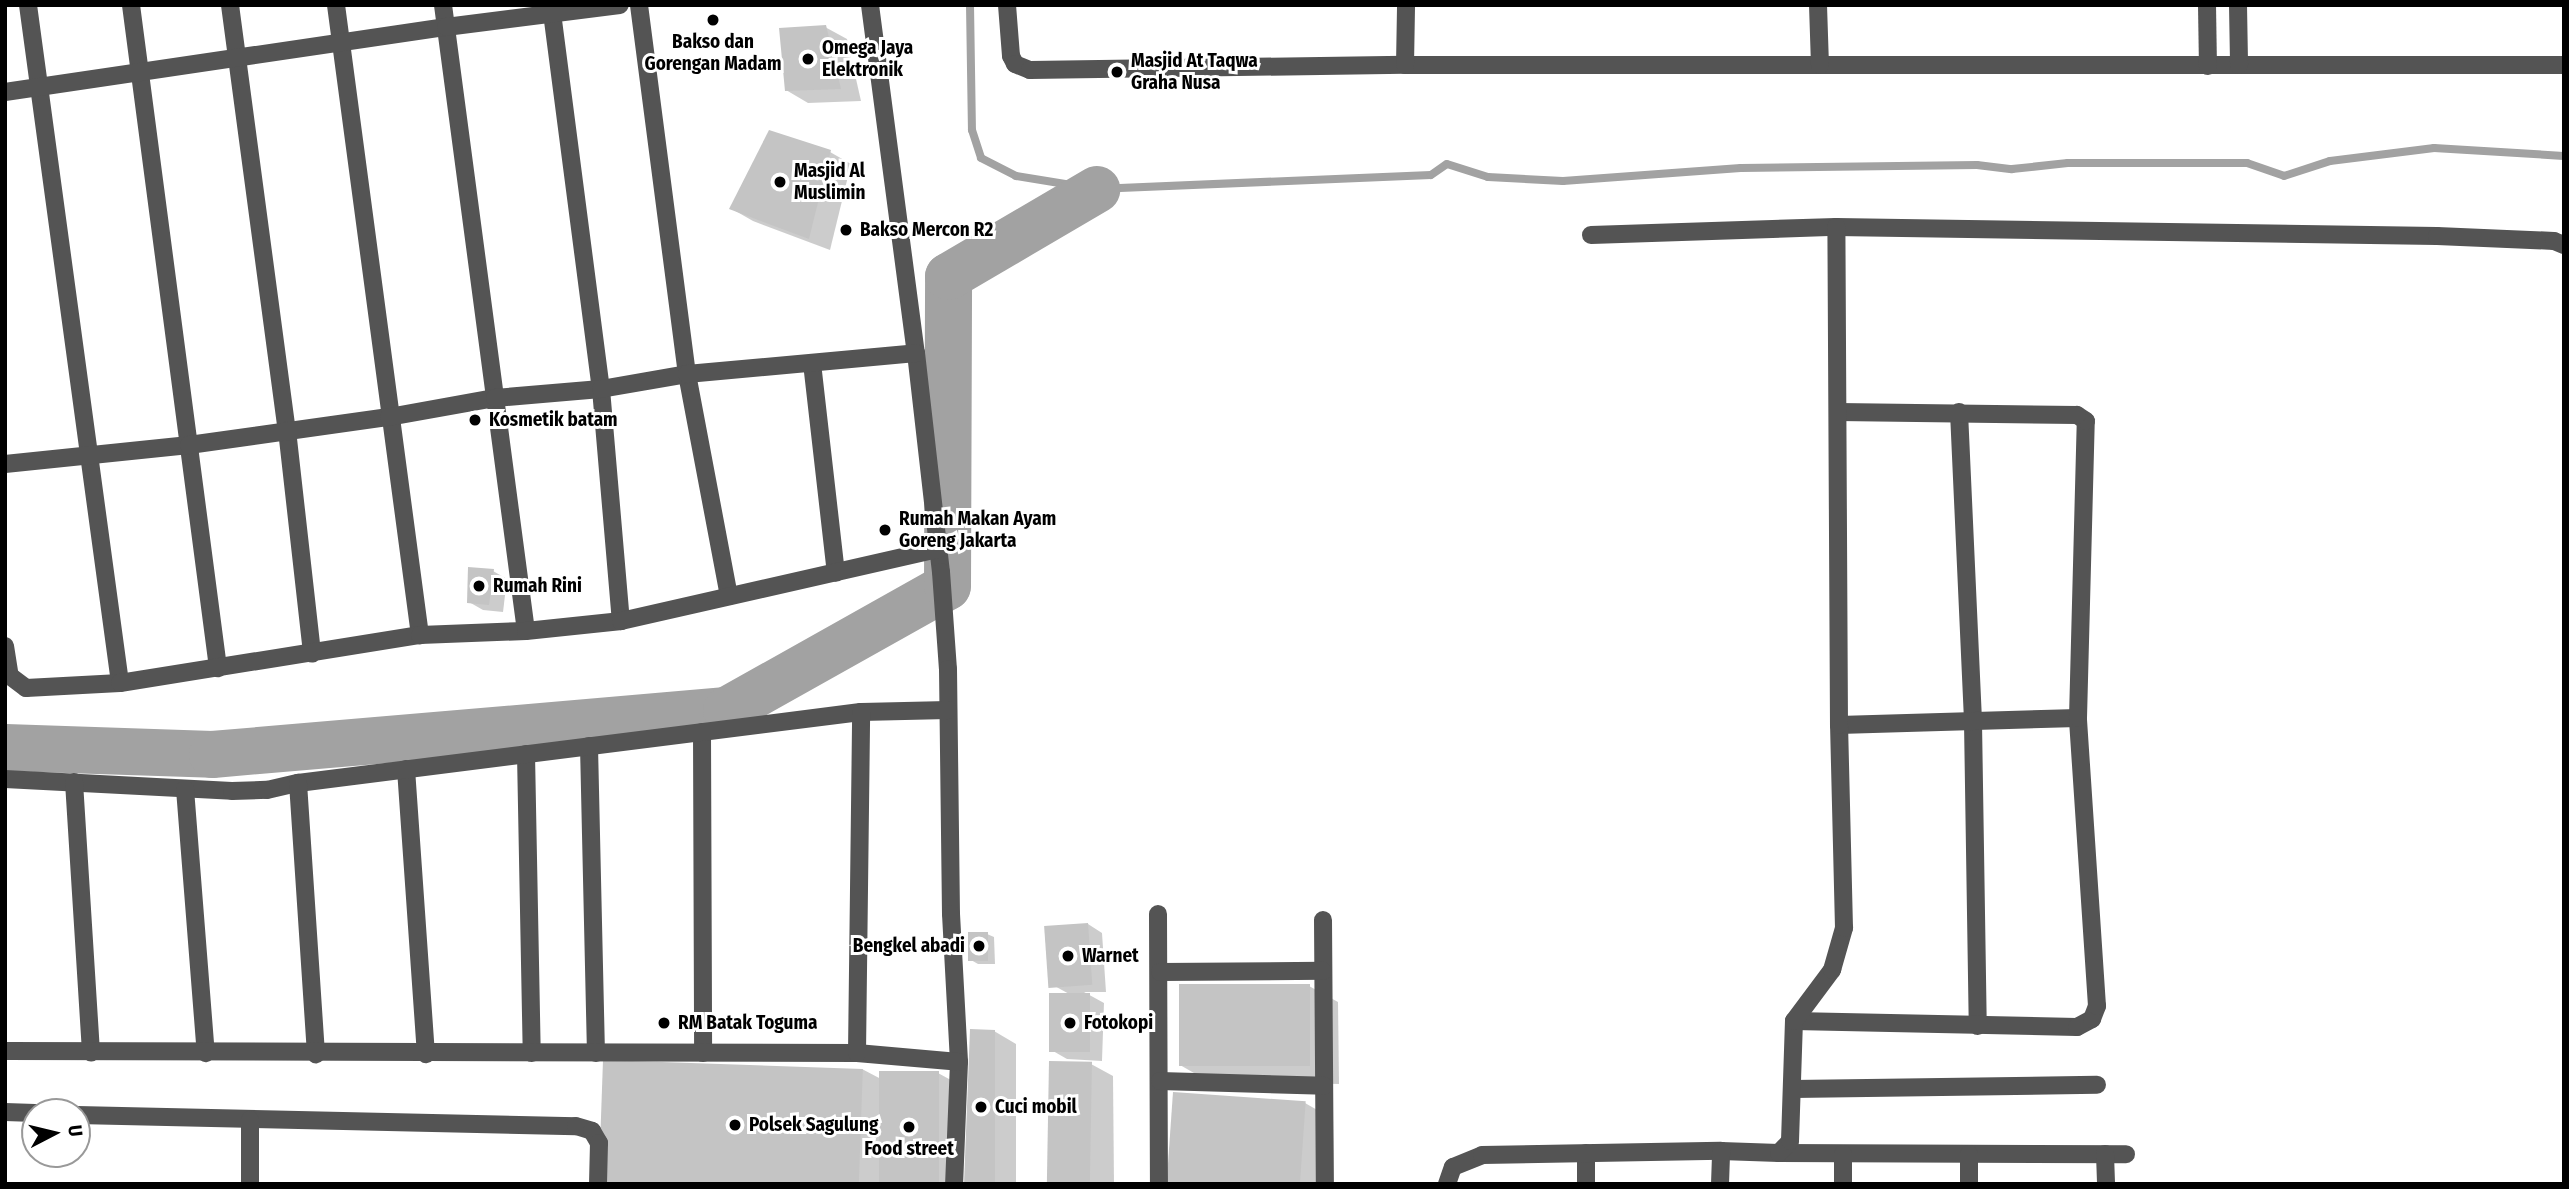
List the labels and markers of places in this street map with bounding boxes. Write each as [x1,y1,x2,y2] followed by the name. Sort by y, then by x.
[705,12,721,28] marker: Bakso dan Gorengan Madam
[644,31,782,75] place label: Bakso dan Gorengan Madam
[822,37,913,81] place label: Omega Jaya Elektronik
[1131,50,1258,94] place label: Masjid At Taqwa Graha Nusa
[800,51,816,67] marker: Omega Jaya Elektronik
[1109,64,1125,80] marker: Masjid At Taqwa Graha Nusa
[794,160,865,204] place label: Masjid Al Muslimin
[772,174,788,190] marker: Masjid Al Muslimin
[860,219,993,241] place label: Bakso Mercon R2
[838,222,854,238] marker: Bakso Mercon R2
[489,409,618,431] place label: Kosmetik batam
[467,412,483,428] marker: Kosmetik batam
[899,508,1056,552] place label: Rumah Makan Ayam Goreng Jakarta
[877,522,893,538] marker: Rumah Makan Ayam Goreng Jakarta
[493,575,582,597] place label: Rumah Rini
[471,578,487,594] marker: Rumah Rini
[853,935,965,957] place label: Bengkel abadi
[971,938,987,954] marker: Bengkel abadi
[1082,945,1139,967] place label: Warnet
[1060,948,1076,964] marker: Warnet
[678,1012,817,1034] place label: RM Batak Toguma
[1084,1012,1153,1034] place label: Fotokopi
[656,1015,672,1031] marker: RM Batak Toguma
[1062,1015,1078,1031] marker: Fotokopi
[995,1096,1077,1118] place label: Cuci mobil
[973,1099,989,1115] marker: Cuci mobil
[749,1114,878,1136] place label: Polsek Sagulung
[727,1117,743,1133] marker: Polsek Sagulung
[901,1119,917,1135] marker: Food street
[864,1138,954,1160] place label: Food street

